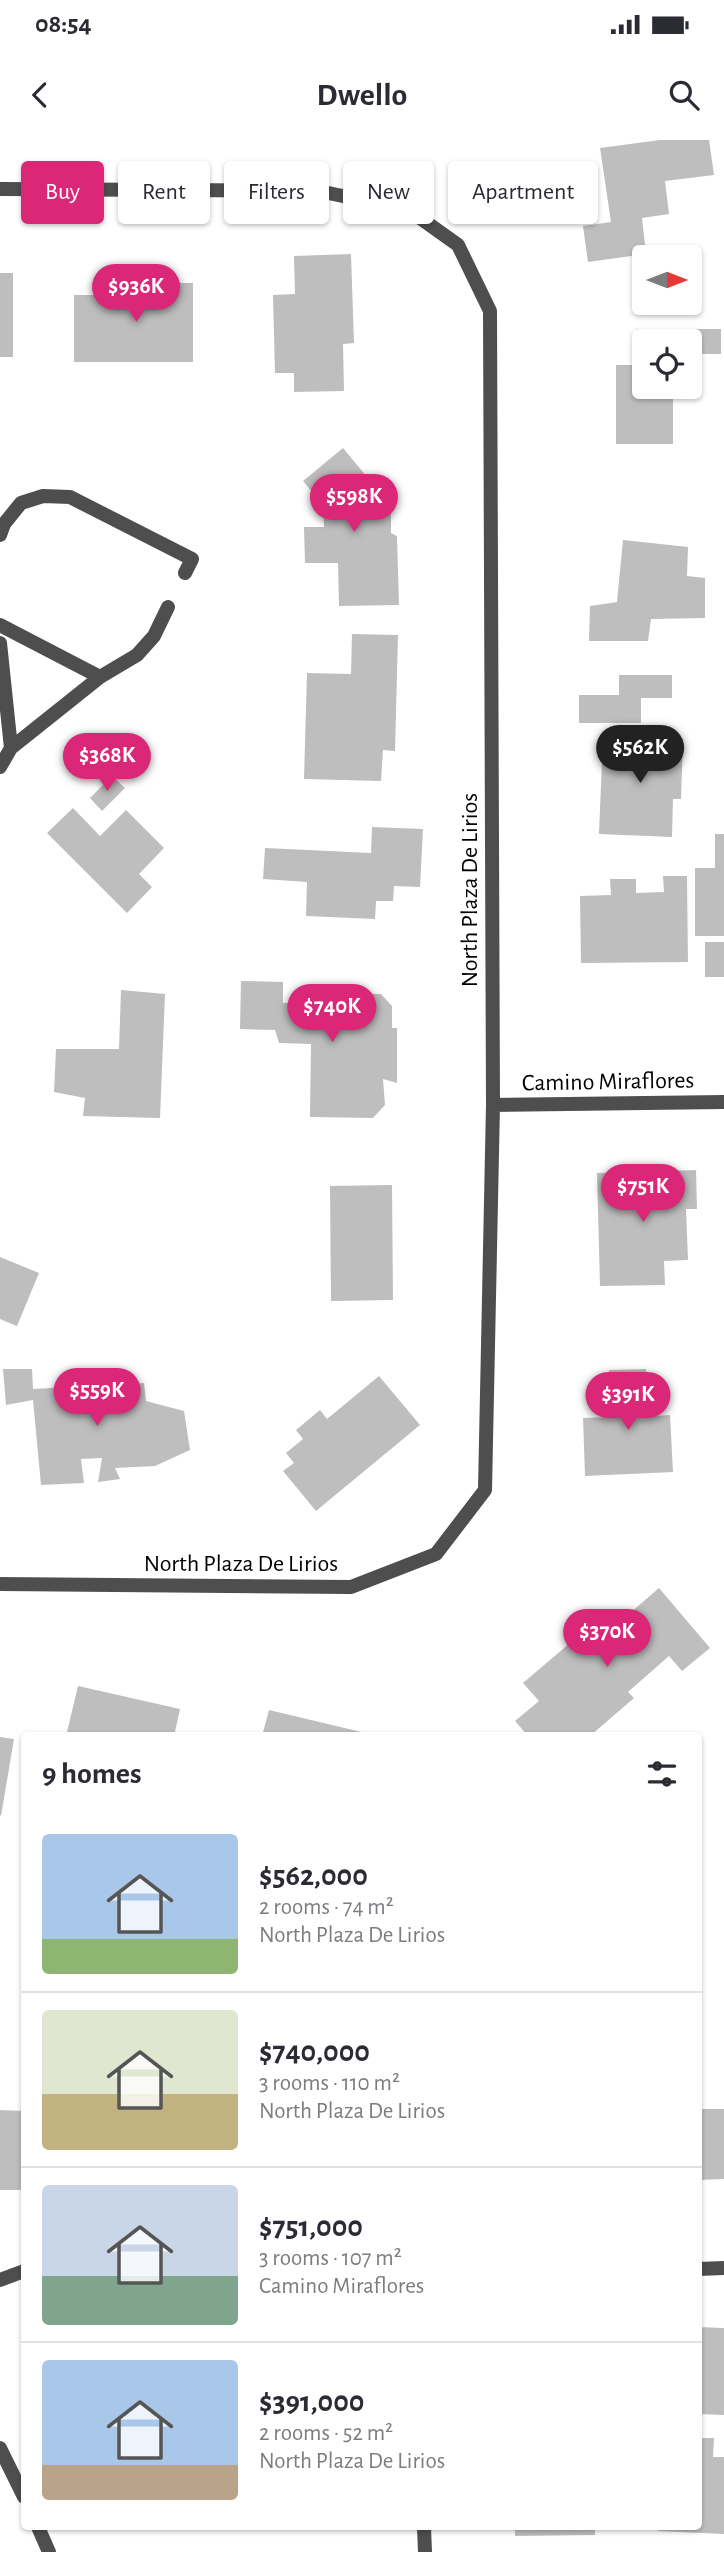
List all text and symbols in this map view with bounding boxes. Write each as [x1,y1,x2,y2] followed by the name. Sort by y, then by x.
[35,11,92,37] text: 08:54
[21,76,59,114] icon: back
[665,76,703,114] icon: search
[317,79,407,111] text: Dwello
[21,161,104,224] chip: Buy
[118,161,210,224] chip: Rent
[224,161,329,224] chip: Filters
[343,161,434,224] chip: New
[448,161,598,224] chip: Apartment
[632,245,702,315] north arrow
[632,245,702,399] map controls
[87,264,185,324] pin: $936K
[108,275,164,298] text: $936K
[632,329,702,399] button: locate
[305,474,403,534] pin: $598K
[326,485,382,508] text: $598K
[591,726,689,785] pin: $562K
[58,734,156,793] pin: $368K
[612,736,668,759] text: $562K
[79,744,135,767] text: $368K
[458,793,482,987] street label: North Plaza De Lirios
[283,984,381,1044] pin: $740K
[303,995,361,1018] text: $740K
[522,1068,694,1096] street label: Camino Miraflores
[594,1164,692,1224] pin: $751K
[617,1175,669,1198] text: $751K
[48,1368,146,1428] pin: $559K
[579,1372,677,1432] pin: $391K
[70,1379,124,1402] text: $559K
[601,1383,655,1406] text: $391K
[144,1552,338,1576] street label: North Plaza De Lirios
[558,1610,656,1669] pin: $370K
[579,1620,635,1643] text: $370K
[643,1755,681,1793] icon: filters
[42,1759,142,1789] text: 9 homes
[259,1861,368,1891] text: $562,000
[98,1862,182,1946] icon: home
[259,1896,394,1919] text: 2 rooms · 74 m²
[259,1924,445,1947] text: North Plaza De Lirios
[259,2037,370,2067] text: $740,000
[98,2038,182,2122] icon: home
[259,2072,400,2095] text: 3 rooms · 110 m²
[259,2100,445,2123] text: North Plaza De Lirios
[259,2212,363,2242] text: $751,000
[98,2213,182,2297] icon: home
[259,2247,402,2270] text: 3 rooms · 107 m²
[259,2275,424,2298] text: Camino Miraflores
[259,2387,364,2417] text: $391,000
[98,2388,182,2472] icon: home
[259,2422,393,2445] text: 2 rooms · 52 m²
[259,2450,445,2473] text: North Plaza De Lirios

